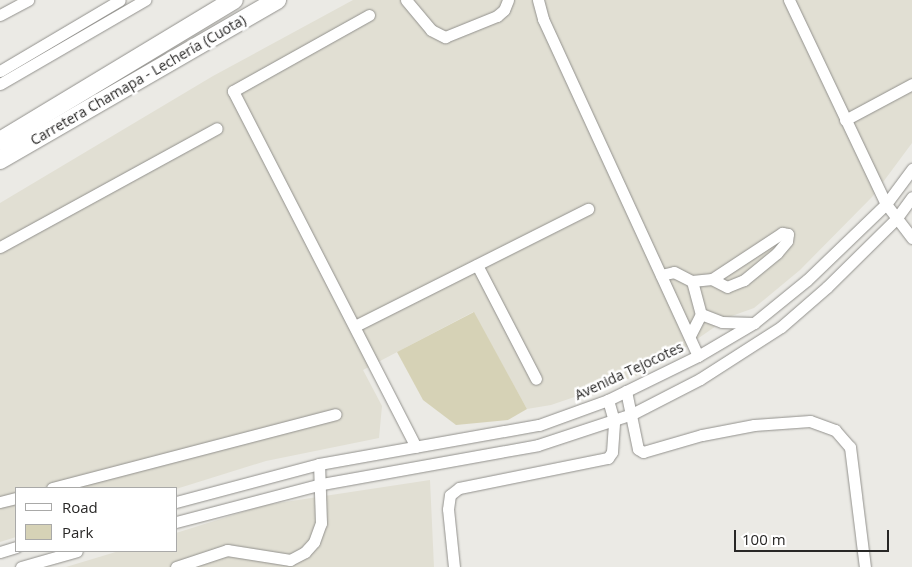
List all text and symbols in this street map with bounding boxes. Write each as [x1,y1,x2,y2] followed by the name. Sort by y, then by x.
[27,11,249,149] street label: Carretera Chamapa - Lechería (Cuota)
[572,338,686,404] street label: Avenida Tejocotes
[15,487,178,552] legend
[62,497,98,517] text: Road
[737,520,892,552] scale bar
[62,522,93,542] text: Park
[742,529,786,549] text: 100 m

